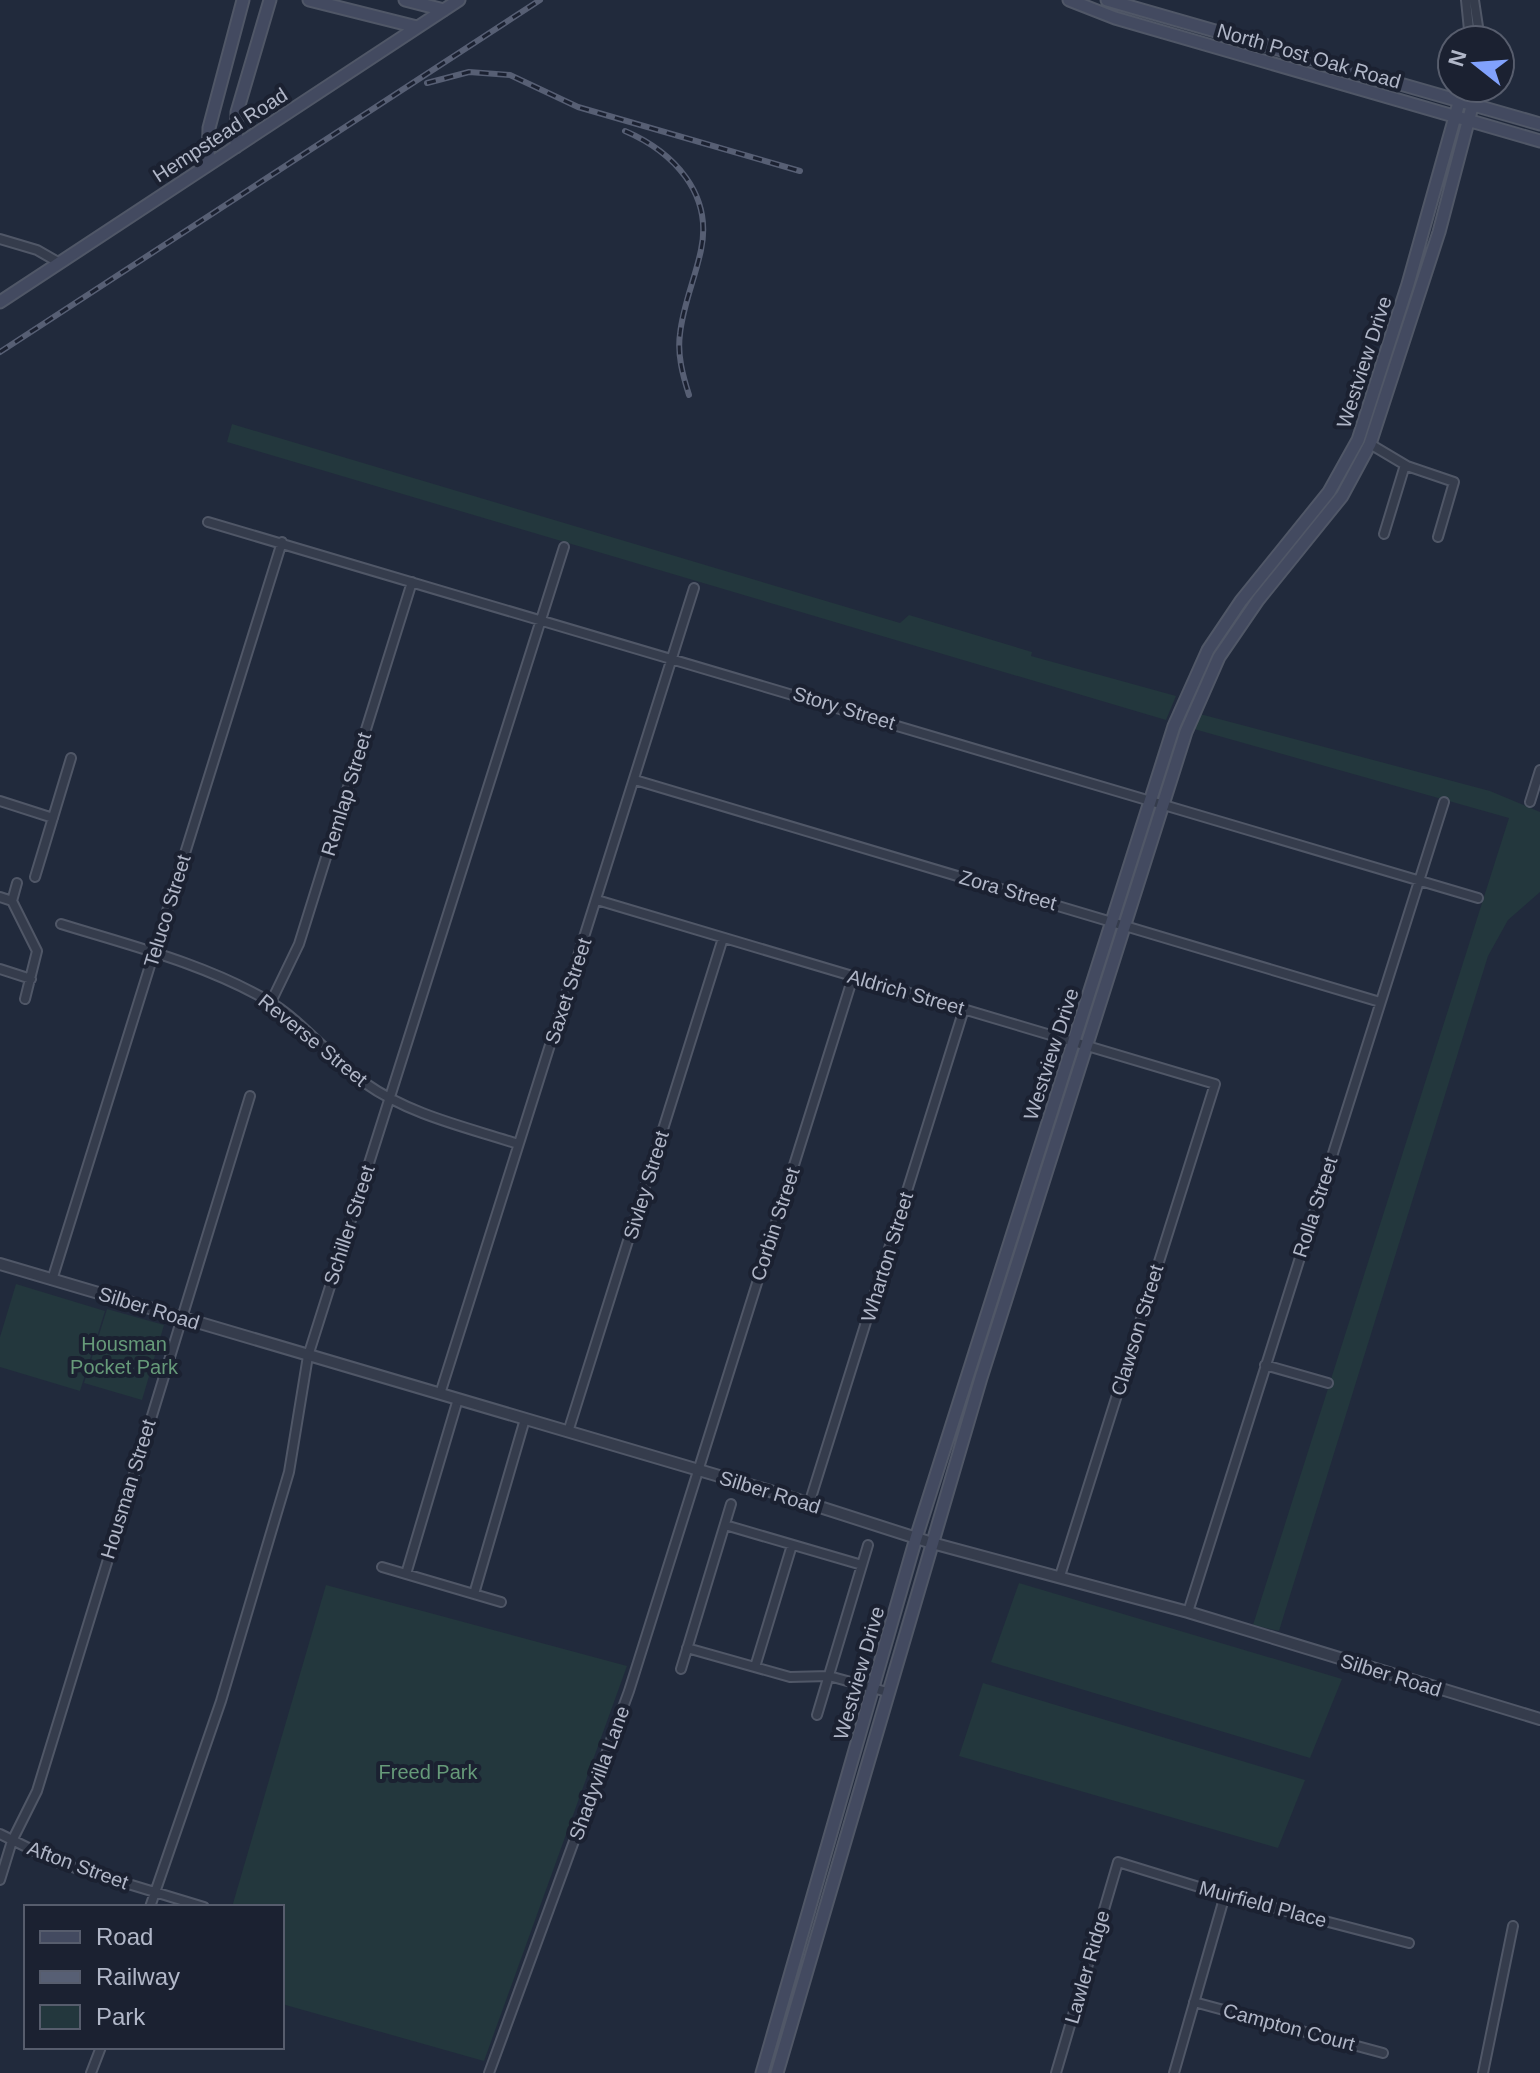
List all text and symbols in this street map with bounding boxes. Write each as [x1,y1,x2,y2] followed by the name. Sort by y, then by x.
[1215,19,1403,93] street label: North Post Oak Road
[1436,24,1516,104] north arrow
[1443,47,1472,70] text: N
[149,83,291,187] street label: Hempstead Road
[1332,293,1396,431] street label: Westview Drive
[790,682,898,734] street label: Story Street
[317,729,375,858] street label: Remlap Street
[139,852,195,970] street label: Teluco Street
[957,866,1060,914] street label: Zora Street
[541,935,596,1047] street label: Saxet Street
[845,965,967,1019] street label: Aldrich Street
[1019,985,1083,1123] street label: Westview Drive
[254,989,372,1091] street label: Reverse Street
[619,1128,673,1242] street label: Sivley Street
[1288,1153,1342,1260] street label: Rolla Street
[319,1162,379,1288] street label: Schiller Street
[746,1164,804,1283] street label: Corbin Street
[857,1189,917,1325] street label: Wharton Street
[1107,1262,1167,1398] street label: Clawson Street
[96,1282,202,1334] street label: Silber Road
[70,1333,179,1378] park label: Housman Pocket Park
[96,1416,160,1561] street label: Housman Street
[717,1466,823,1518] street label: Silber Road
[829,1604,889,1742] street label: Westview Drive
[1338,1649,1444,1701] street label: Silber Road
[565,1703,633,1843] street label: Shadyvilla Lane
[379,1761,478,1783] park label: Freed Park
[25,1837,132,1894] street label: Afton Street
[1197,1876,1329,1932] street label: Muirfield Place
[24,1905,284,2049] legend
[1060,1908,1114,2026] street label: Lawler Ridge
[96,1923,153,1950] text: Road
[96,1963,180,1990] text: Railway
[1221,1999,1358,2055] street label: Campton Court
[96,2003,146,2030] text: Park

